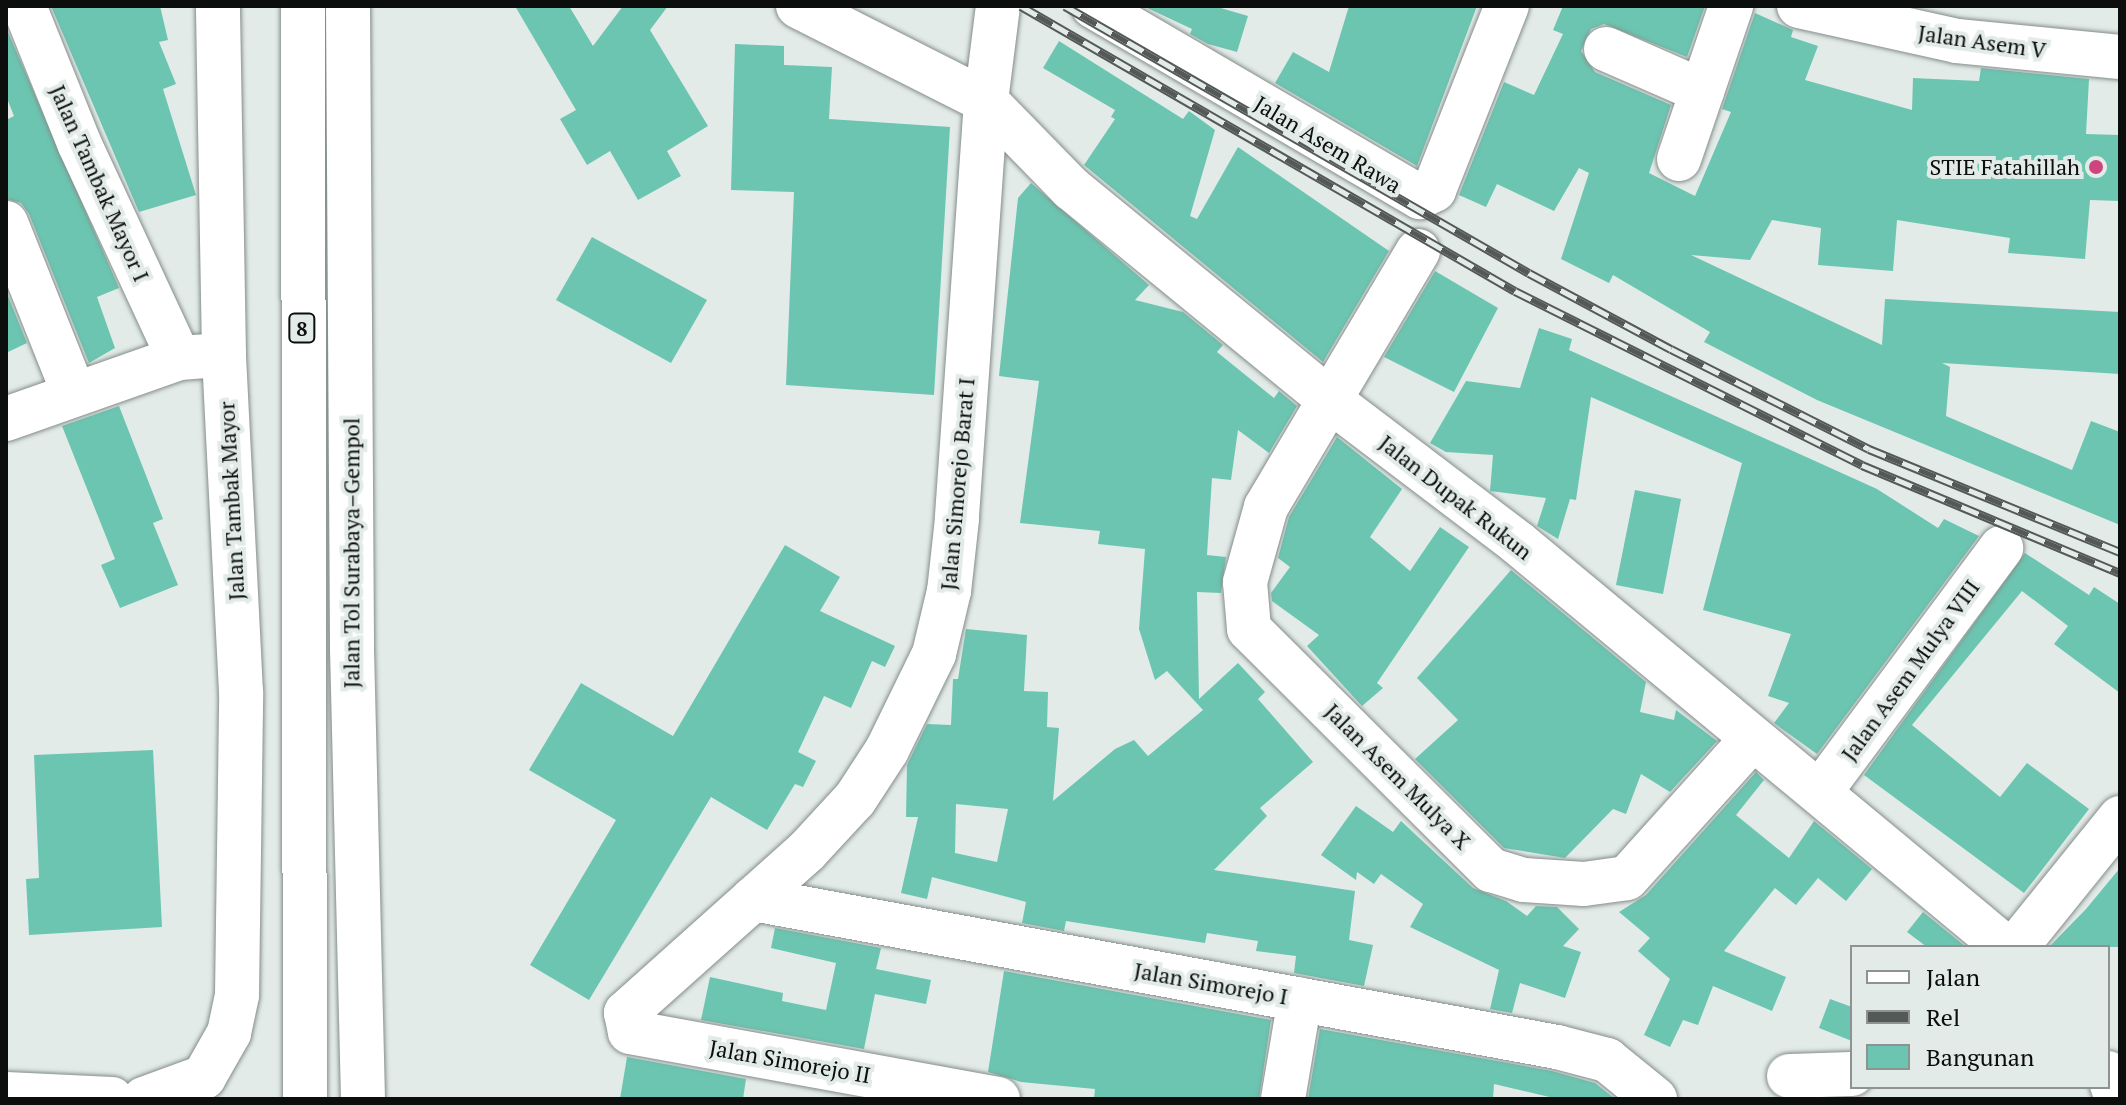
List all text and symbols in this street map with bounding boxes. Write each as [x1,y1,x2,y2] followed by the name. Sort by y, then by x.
[1916,19,2048,63] street label: Jalan Asem V
[45,81,155,285] street label: Jalan Tambak Mayor I
[1250,90,1406,198] street label: Jalan Asem Rawa
[1930,154,2080,180] place label: STIE Fatahillah
[2087,158,2105,176] marker: STIE Fatahillah
[288,312,316,344] road number: 8
[935,377,979,591] street label: Jalan Simorejo Barat I
[213,401,249,601] street label: Jalan Tambak Mayor
[338,418,364,688] street label: Jalan Tol Surabaya–Gempol
[1374,429,1538,565] street label: Jalan Dupak Rukun
[1835,574,1985,766] street label: Jalan Asem Mulya VIII
[1320,698,1476,854] street label: Jalan Asem Mulya X
[1850,945,2110,1089] legend
[1132,957,1290,1009] street label: Jalan Simorejo I
[1926,961,1980,993] text: Jalan
[1926,1001,1960,1033] text: Rel
[707,1034,873,1088] street label: Jalan Simorejo II
[1926,1041,2034,1073] text: Bangunan

